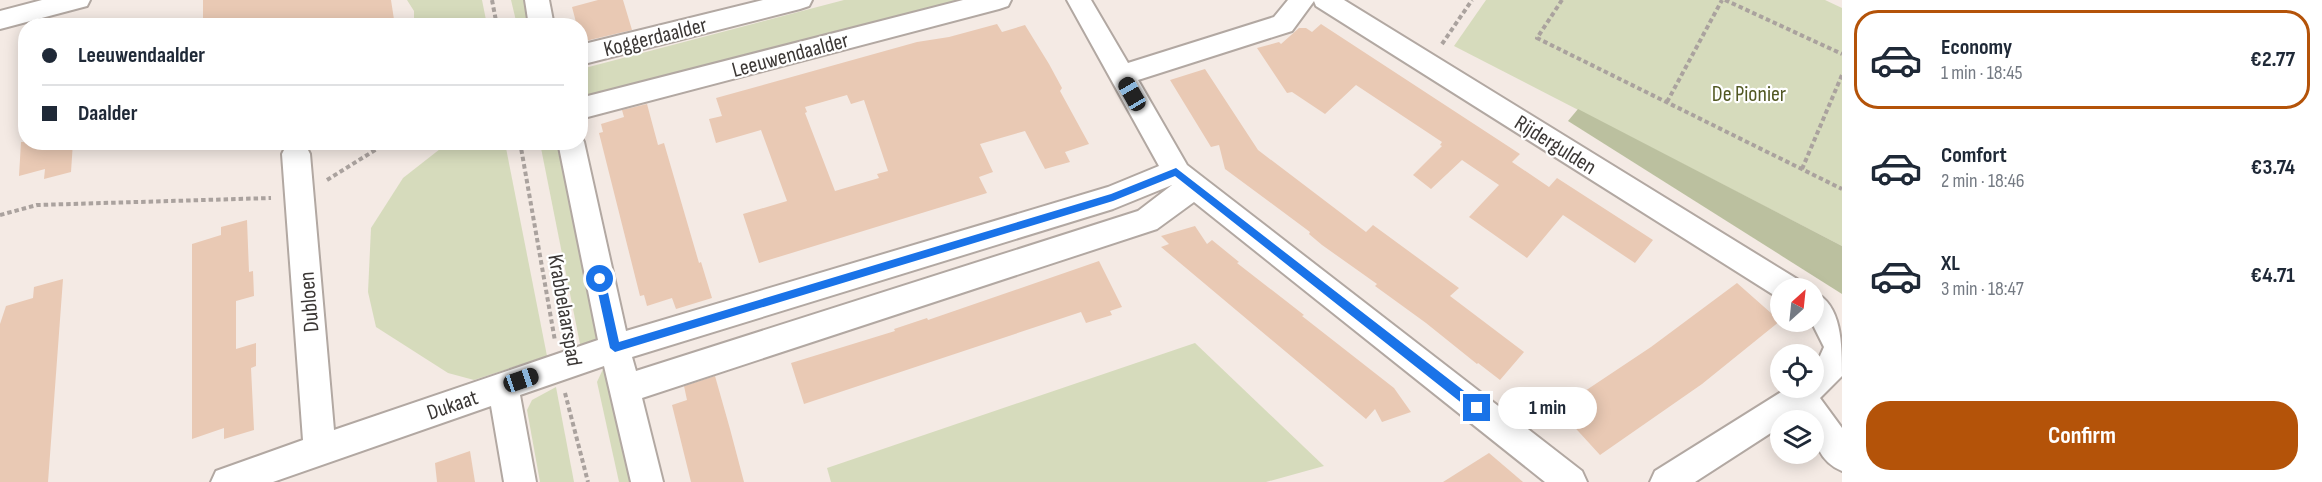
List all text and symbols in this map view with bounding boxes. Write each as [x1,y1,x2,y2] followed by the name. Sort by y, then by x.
[601,12,710,63] street label: Koggerdaalder
[729,27,852,84] street label: Leeuwendaalder
[1869,33,1923,87] icon: car
[1941,34,2012,61] text: Economy
[78,42,205,69] text: Leeuwendaalder
[2250,46,2295,73] text: €2.77
[1941,61,2023,85] text: 1 min · 18:45
[1115,74,1149,114] car
[1712,81,1786,108] park label: De Pionier
[78,100,138,127] text: Daalder
[1509,110,1601,181] street label: Rijdergulden
[1869,141,1923,195] icon: car
[1941,142,2007,169] text: Comfort
[2251,154,2295,181] text: €3.74
[1941,169,2025,193] text: 2 min · 18:46
[1869,249,1923,303] icon: car
[1941,250,1960,277] text: XL
[541,252,588,368] street label: Krabbelaarspad
[2250,262,2295,289] text: €4.71
[586,265,613,292] route start
[293,270,326,333] street label: Dubloen
[1941,277,2024,301] text: 3 min · 18:47
[1770,278,1824,332] north arrow
[1770,278,1824,464] map controls
[1770,344,1824,398] button: locate
[501,366,541,394] car
[423,384,482,427] street label: Dukaat
[1498,387,1597,429] callout: 1 min
[1463,394,1490,421] route end
[1529,396,1566,420] text: 1 min
[1866,401,2298,470] button: Confirm
[1770,410,1824,464] button: layers

